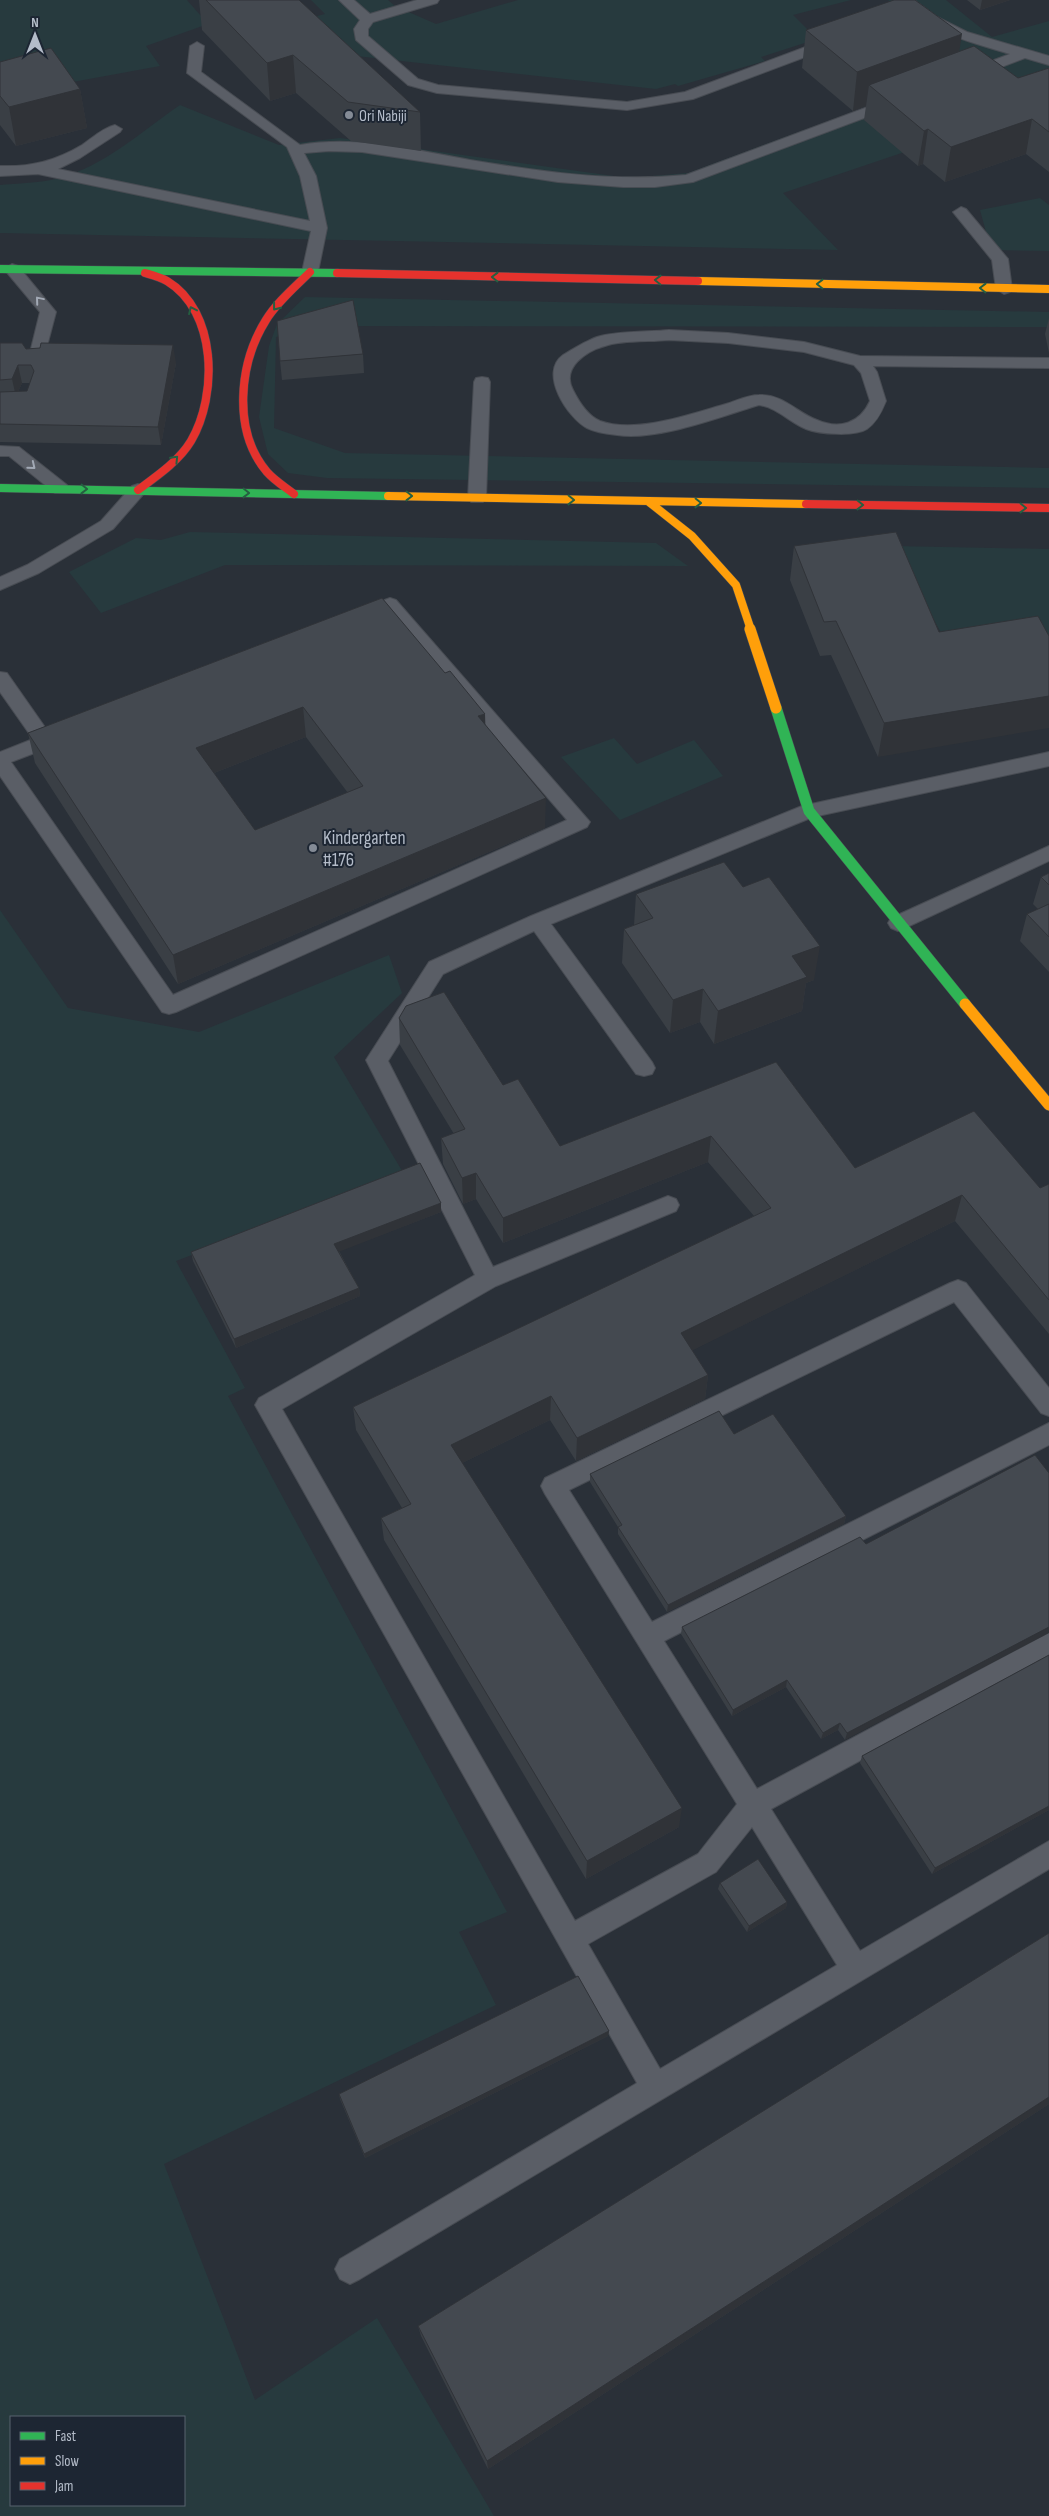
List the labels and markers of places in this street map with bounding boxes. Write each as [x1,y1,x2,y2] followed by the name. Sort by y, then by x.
[359,107,407,126] place label: Ori Nabiji
[343,109,355,121] marker: Ori Nabiji
[323,827,406,872] place label: Kindergarten #176
[307,842,319,854] marker: Kindergarten #176

